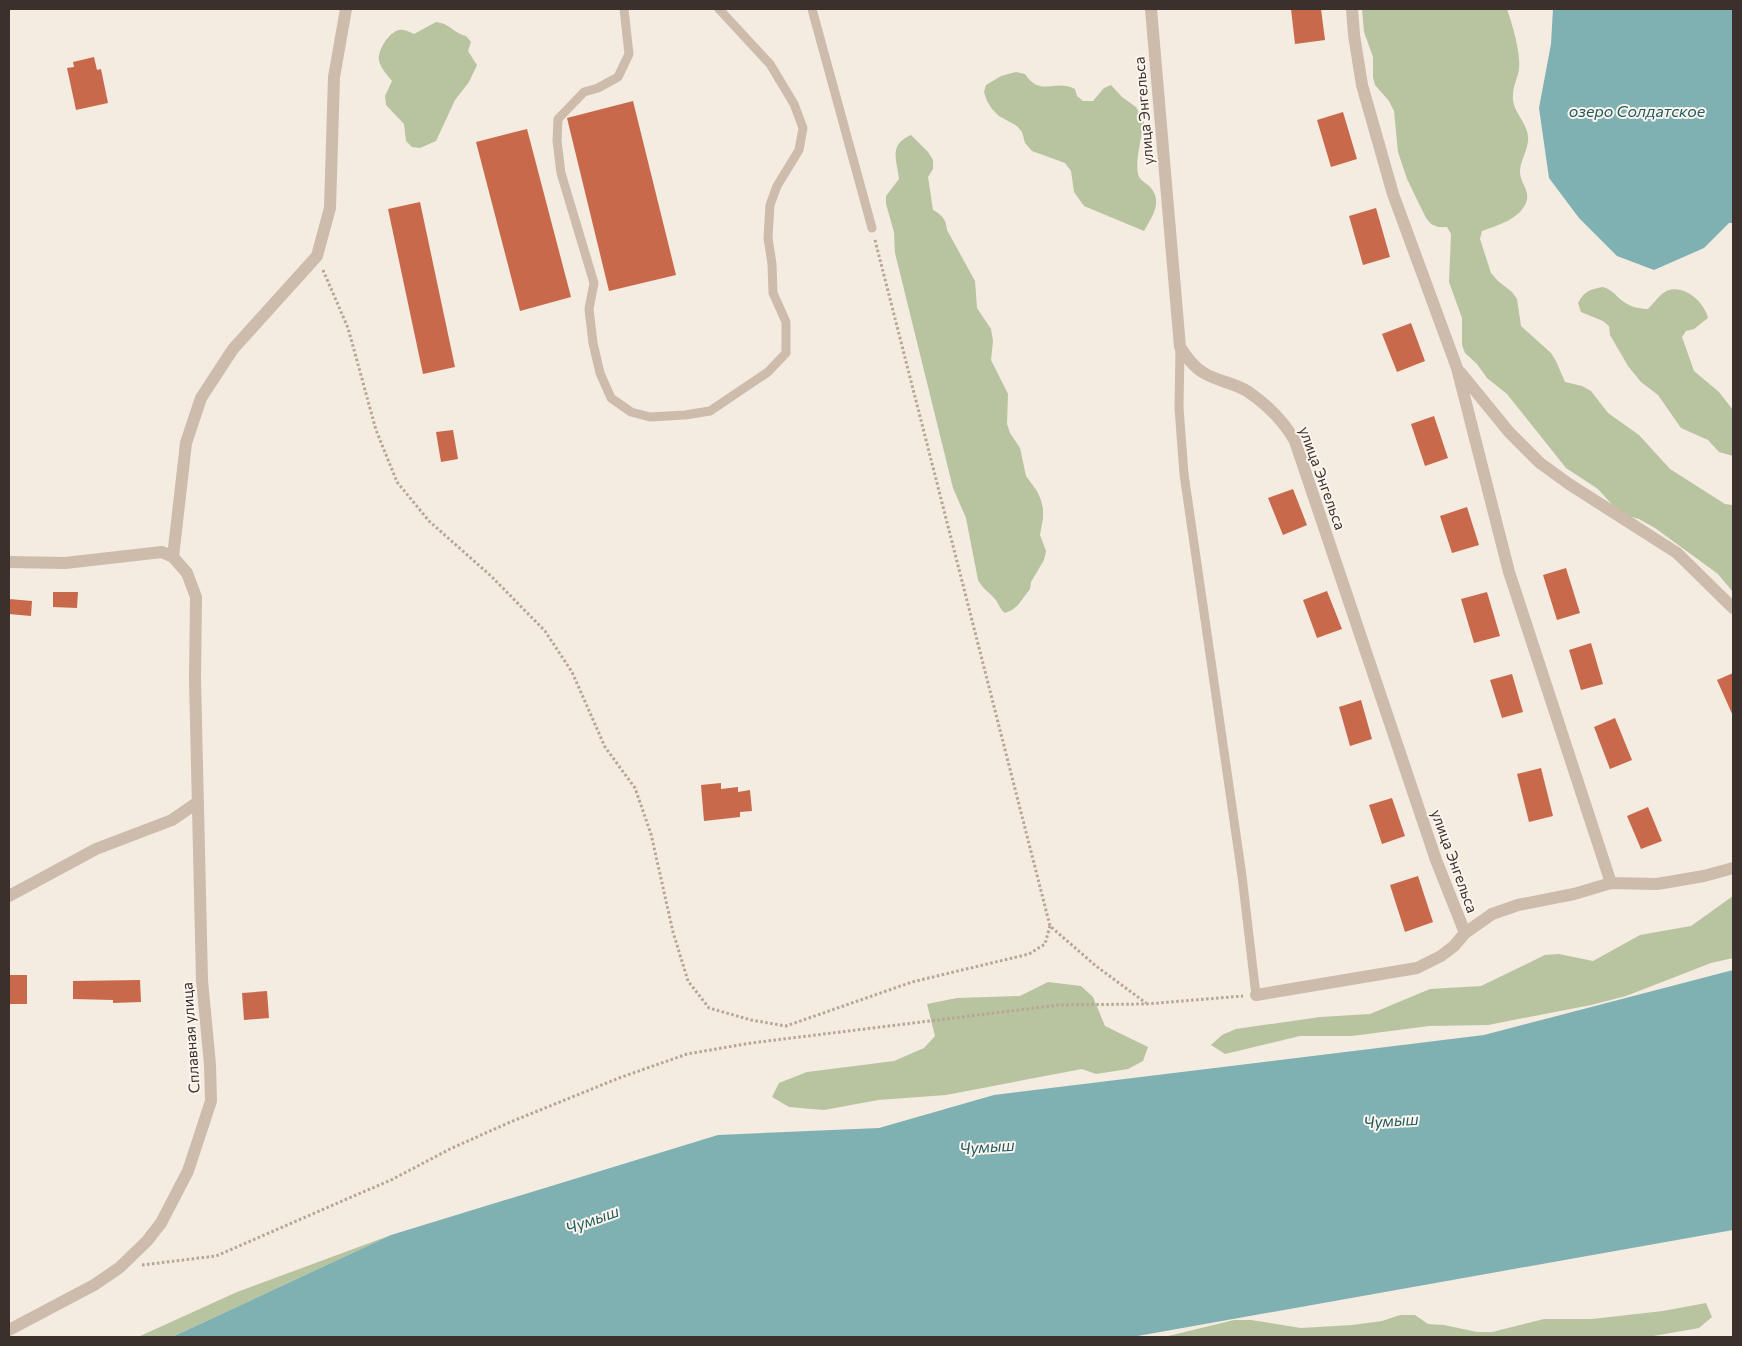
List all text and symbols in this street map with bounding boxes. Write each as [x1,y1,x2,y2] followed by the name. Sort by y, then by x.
[1129,56,1157,166] street label: улица Энгельса
[1569,101,1706,120] water label: озеро Солдатское
[1296,424,1350,532] street label: улица Энгельса
[1428,807,1482,915] street label: улица Энгельса
[177,982,203,1094] street label: Сплавная улица
[1363,1109,1419,1131] water label: Чумыш
[959,1135,1015,1157] water label: Чумыш
[563,1201,621,1237] water label: Чумыш

